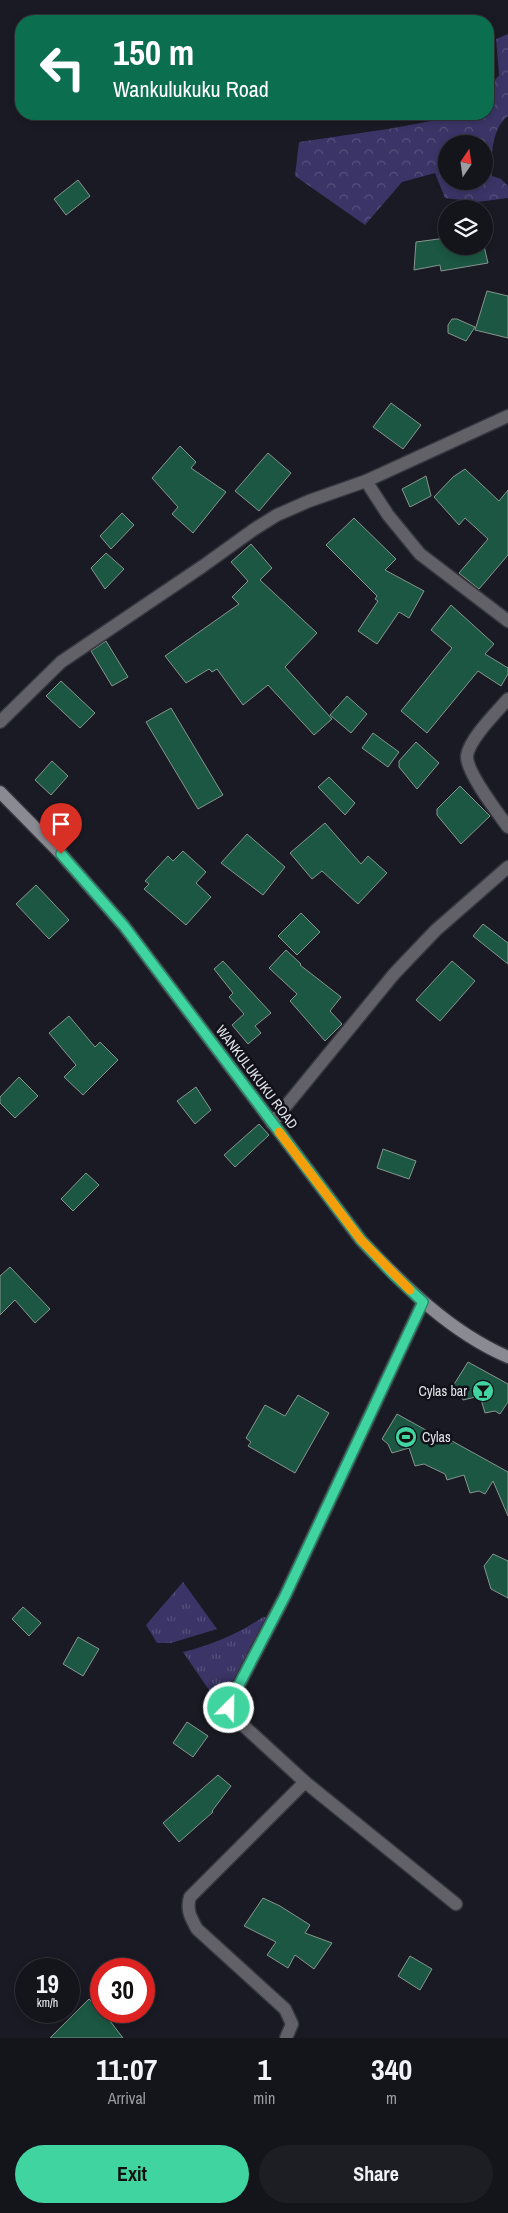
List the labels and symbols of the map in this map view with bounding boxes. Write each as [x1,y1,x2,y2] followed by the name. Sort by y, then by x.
[438,135,492,190] north arrow
[40,803,82,854] pin
[212,1022,302,1132] street label: WANKULUKUKU ROAD
[471,1379,495,1403] bar icon: Cylas bar
[419,1382,467,1400] place label: Cylas bar
[394,1425,418,1449] sports icon: Cylas
[422,1428,451,1446] place label: Cylas
[202,1681,254,1733] position arrow
[90,1958,155,2023] speed limit sign: 30

